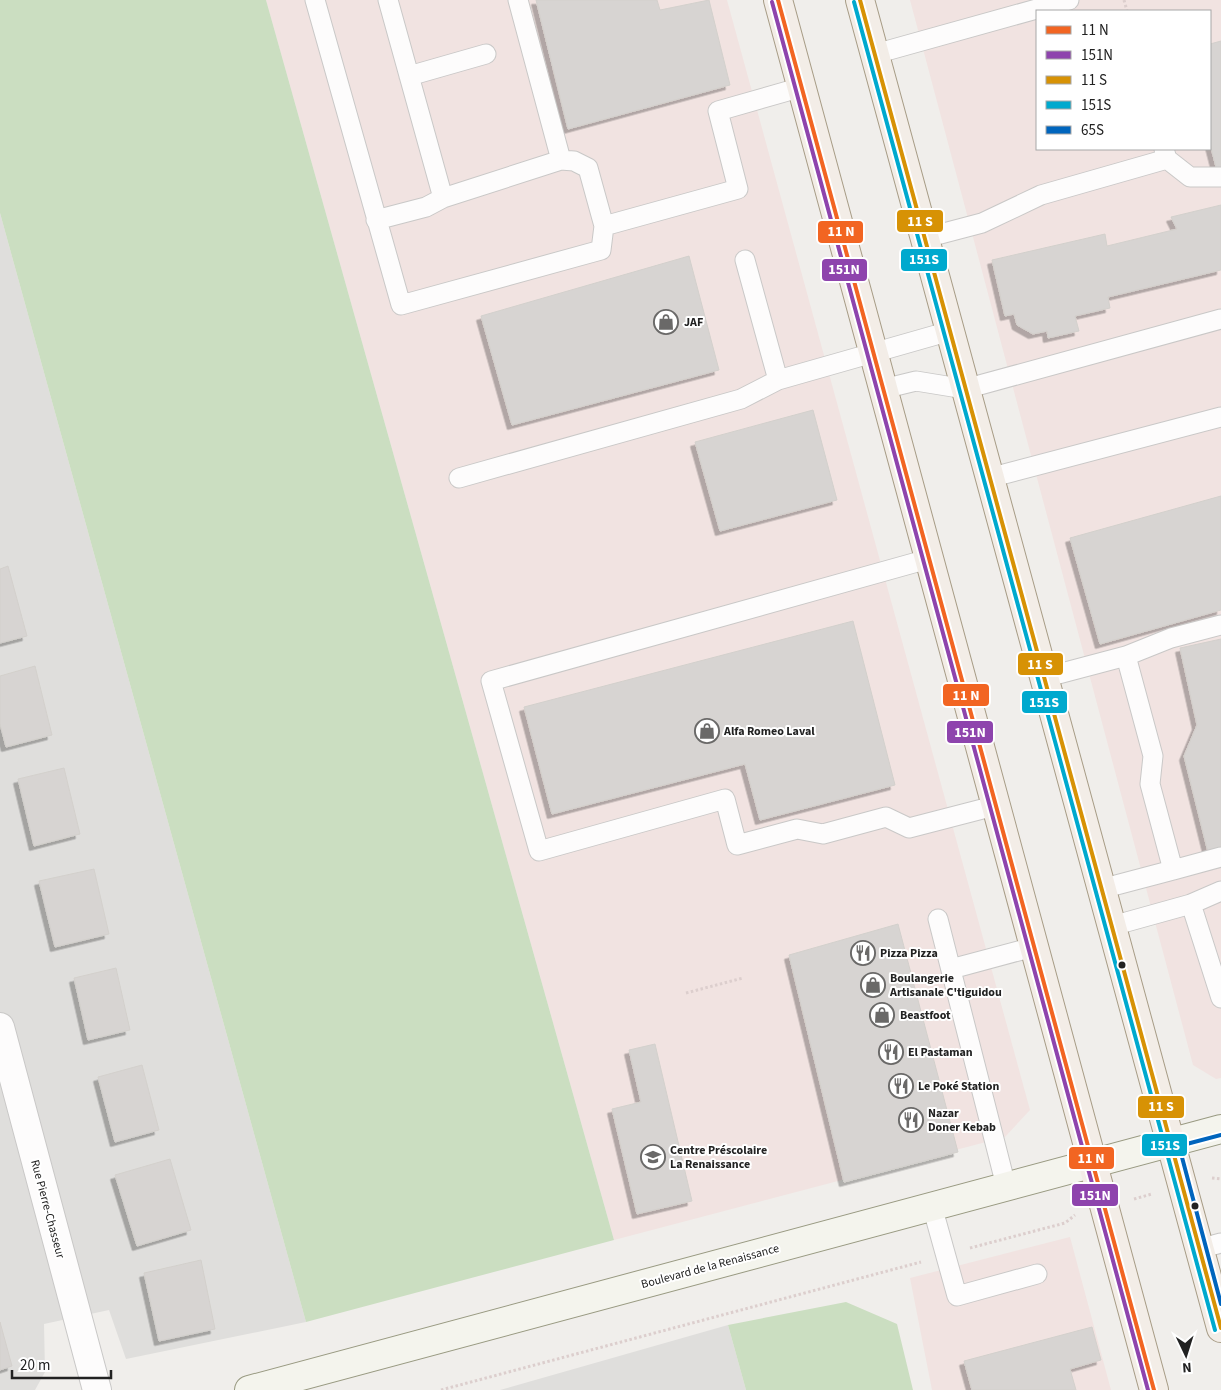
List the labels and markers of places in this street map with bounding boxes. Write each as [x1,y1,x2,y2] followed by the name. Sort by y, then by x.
[653,309,679,335] shop icon: JAF
[684,314,703,331] place label: JAF
[694,718,720,744] shop icon: Alfa Romeo Laval
[723,723,815,740] place label: Alfa Romeo Laval
[850,940,876,966] restaurant icon: Pizza Pizza
[880,945,938,962] place label: Pizza Pizza
[1117,960,1127,970] unlabelled marker
[889,970,1002,1001] place label: Boulangerie Artisanale C'tiguidou
[860,972,886,998] shop icon: Boulangerie Artisanale C'tiguidou
[869,1002,895,1028] shop icon: Beastfoot
[900,1007,951,1024] place label: Beastfoot
[878,1039,904,1065] restaurant icon: El Pastaman
[908,1044,973,1061] place label: El Pastaman
[888,1073,914,1099] restaurant icon: Le Poké Station
[918,1078,999,1095] place label: Le Poké Station
[928,1105,996,1136] place label: Nazar Doner Kebab
[898,1107,924,1133] restaurant icon: Nazar Doner Kebab
[670,1142,767,1173] place label: Centre Préscolaire La Renaissance
[640,1144,666,1170] school or university icon: Centre Préscolaire La Renaissance
[1190,1201,1200,1211] unlabelled marker

